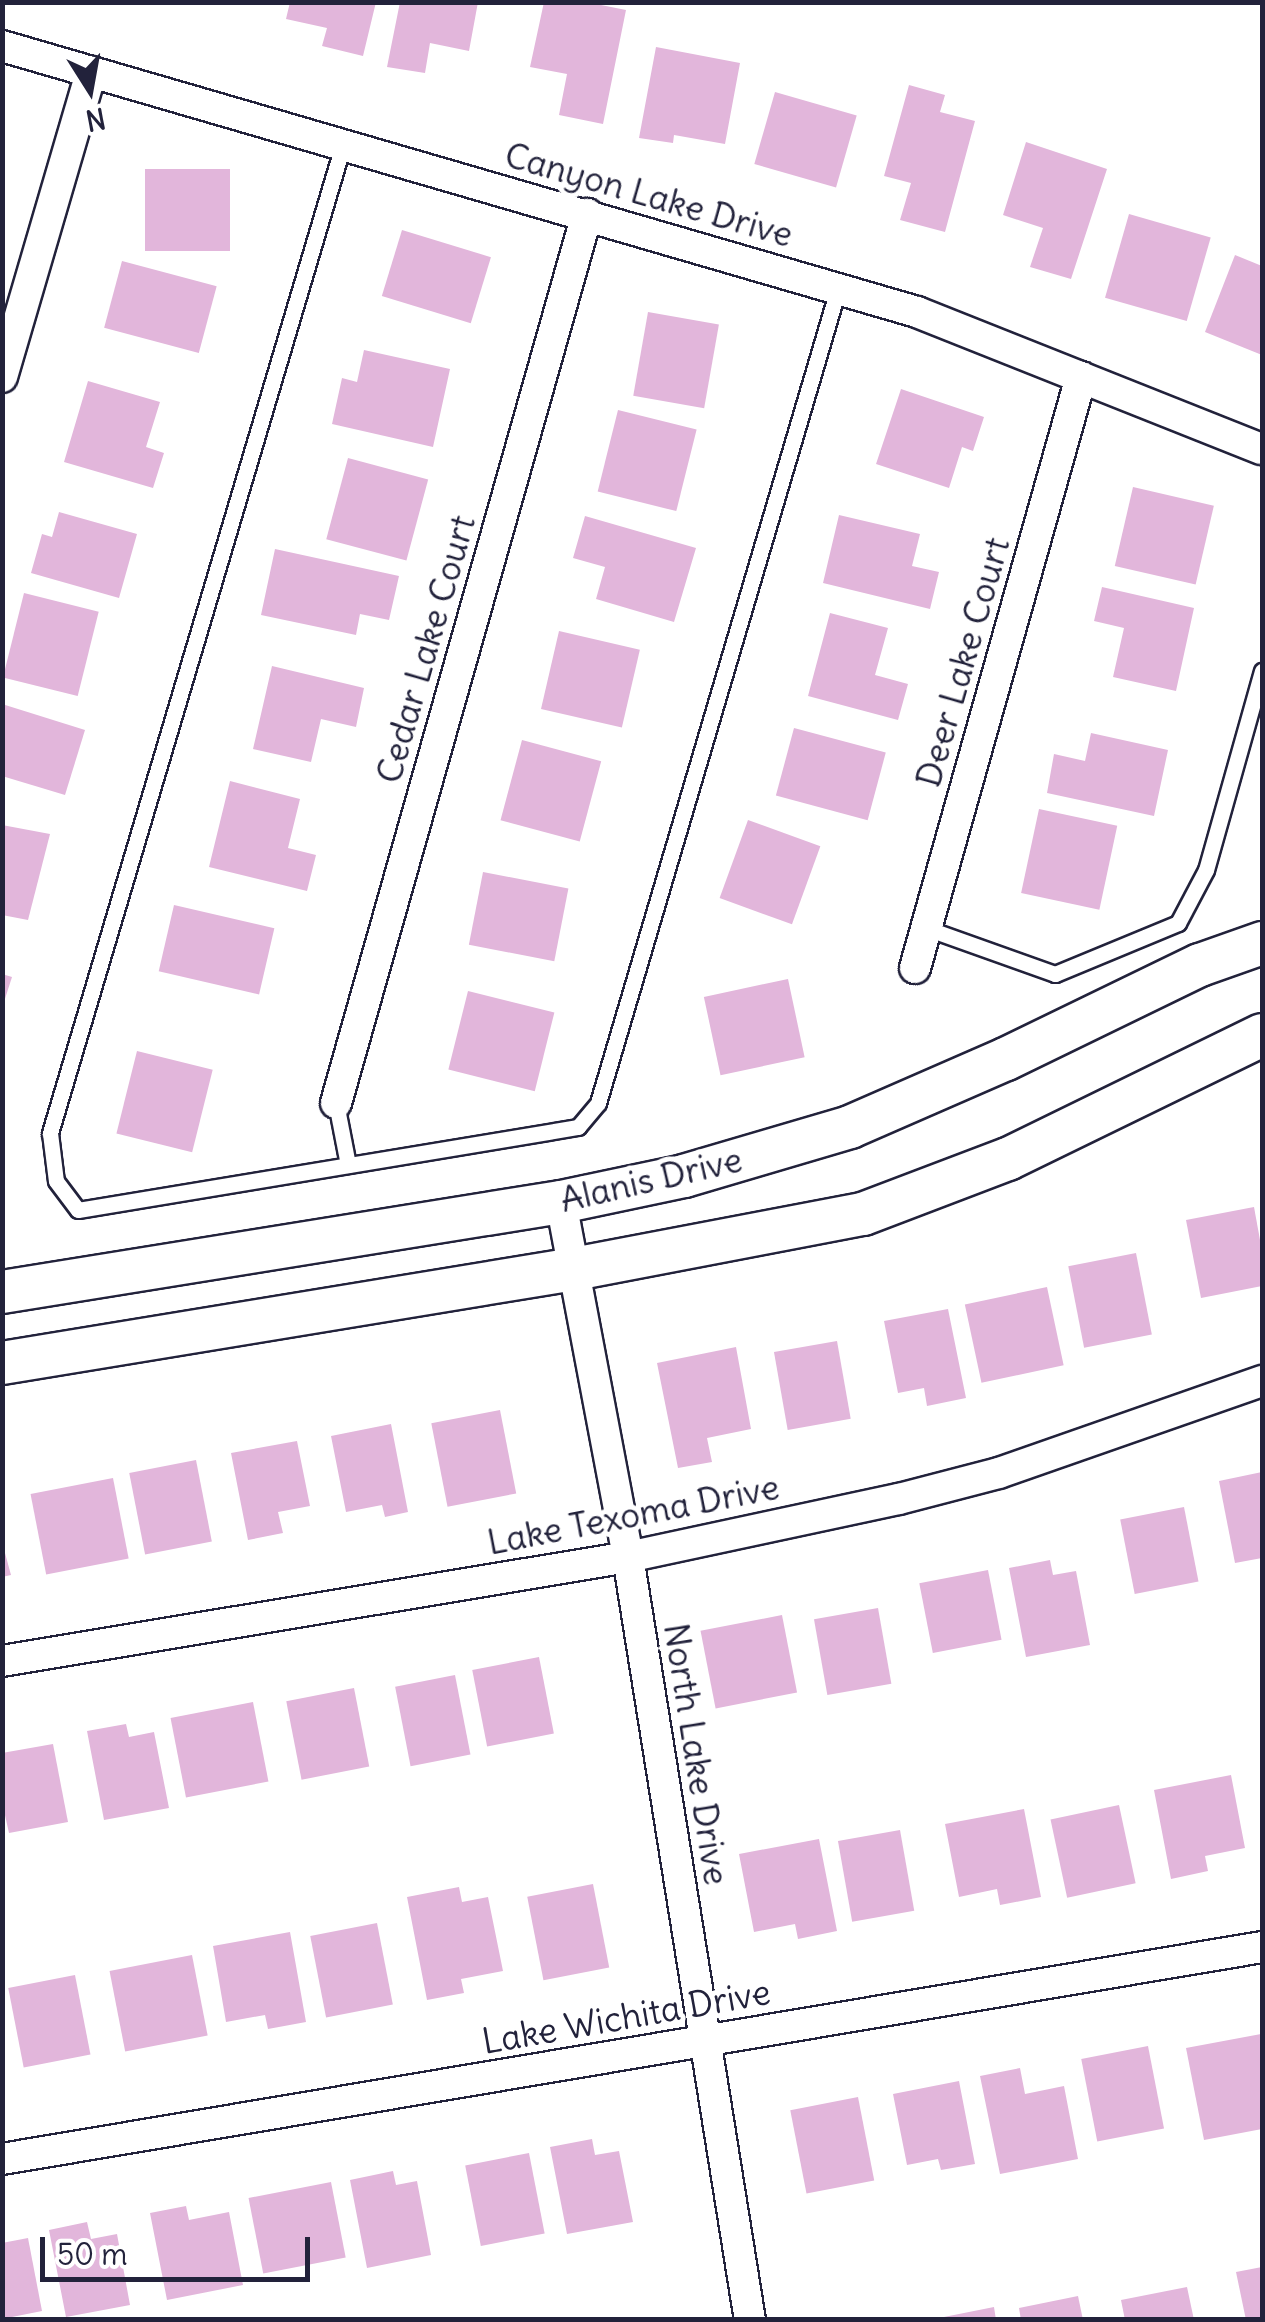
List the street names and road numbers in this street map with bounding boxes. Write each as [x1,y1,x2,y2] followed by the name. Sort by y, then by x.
[500,133,798,255] street label: Canyon Lake Drive
[367,510,483,788] street label: Cedar Lake Court
[906,532,1018,792] street label: Deer Lake Court
[556,1138,746,1220] street label: Alanis Drive
[484,1465,782,1563] street label: Lake Texoma Drive
[656,1620,738,1888] street label: North Lake Drive
[479,1970,773,2062] street label: Lake Wichita Drive

